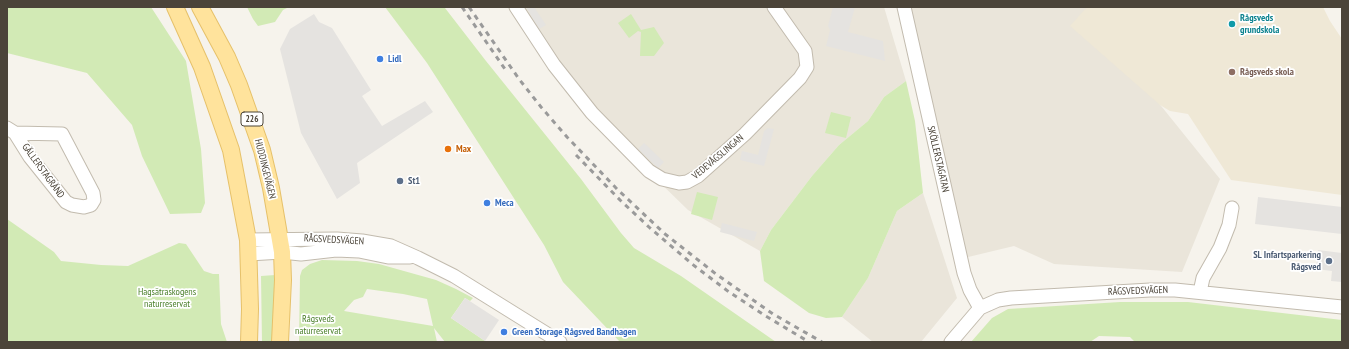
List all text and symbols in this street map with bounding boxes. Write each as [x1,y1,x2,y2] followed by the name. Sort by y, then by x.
[1240,12,1279,36] place label: Rågsveds grundskola
[1227,19,1237,29] marker: Rågsveds grundskola
[388,53,401,65] place label: Lidl
[375,54,385,64] marker: Lidl
[1240,66,1294,78] place label: Rågsveds skola
[1227,67,1237,77] marker: Rågsveds skola
[241,112,263,126] road number: 226
[925,125,951,193] street label: SKÖLLERSTAGATAN
[690,132,746,182] street label: VEDEVÅGSLINGAN
[252,138,278,200] street label: HUDDINGEVÄGEN
[19,141,67,201] street label: GÄLLERSTAGRÄND
[456,143,471,155] place label: Max
[443,144,453,154] marker: Max
[408,175,420,187] place label: St1
[395,176,405,186] marker: St1
[495,197,514,209] place label: Meca
[482,198,492,208] marker: Meca
[304,232,364,248] street label: RÅGSVEDSVÄGEN
[1253,249,1321,272] place label: SL Infartsparkering Rågsved
[1324,256,1334,266] marker: SL Infartsparkering Rågsved
[1108,284,1168,298] street label: RÅGSVEDSVÄGEN
[138,286,196,310] park label: Hagsätraskogens naturreservat
[295,313,341,336] park label: Rågsveds naturreservat
[512,326,636,338] place label: Green Storage Rågsved Bandhagen
[499,327,509,337] marker: Green Storage Rågsved Bandhagen

